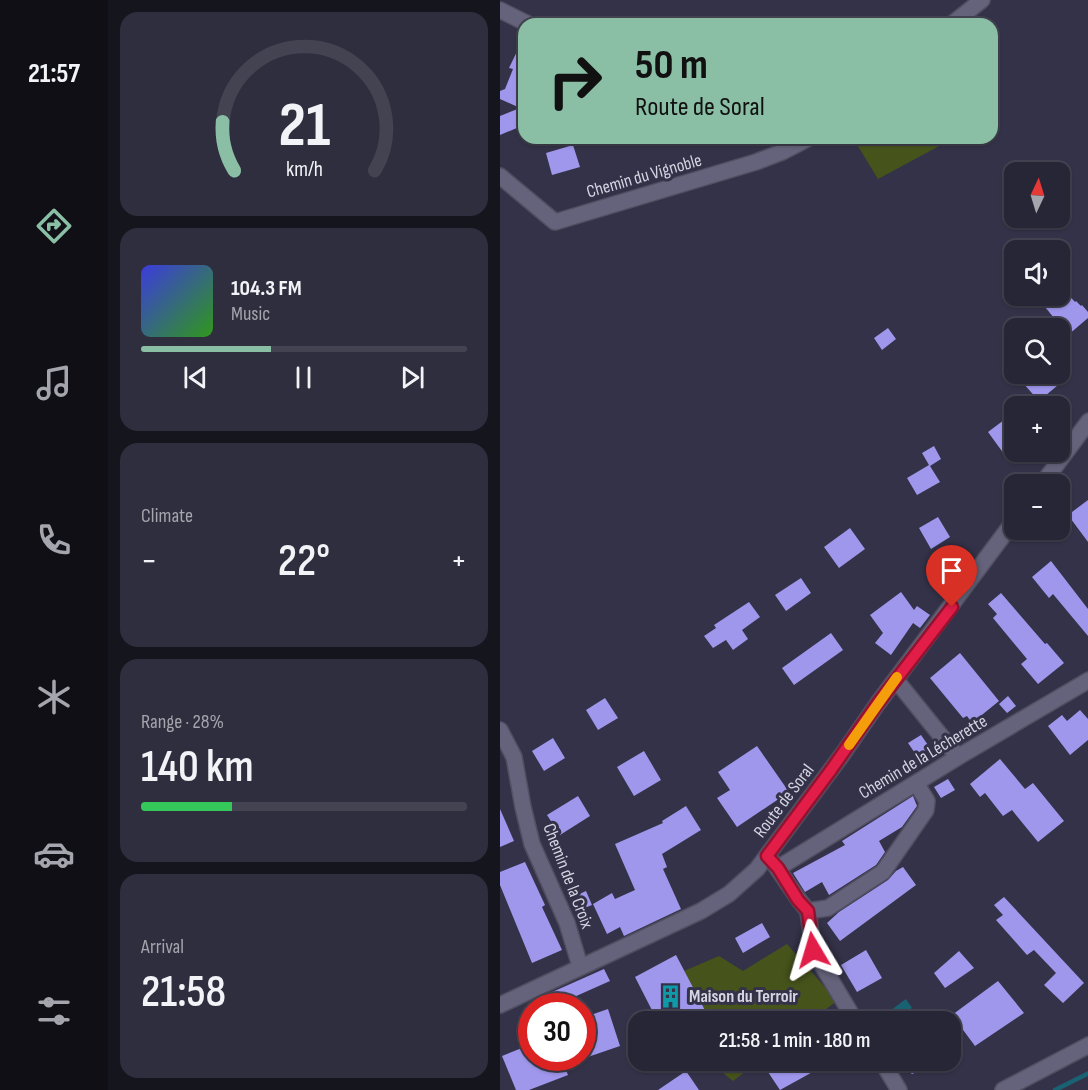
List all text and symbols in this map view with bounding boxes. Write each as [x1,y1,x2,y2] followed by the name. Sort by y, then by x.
[635,40,708,91] text: 50 m
[536,42,614,120] icon: right
[28,58,80,90] text: 21:57
[278,89,330,164] text: 21
[635,91,765,123] text: Route de Soral
[584,150,704,202] street label: Chemin du Vignoble
[285,157,323,182] text: km/h
[1004,162,1070,228] north arrow
[1004,162,1070,540] map controls
[33,205,75,247] icon: directions
[1004,240,1070,306] button: sound
[231,275,302,302] text: 104.3 FM
[231,302,270,326] text: Music
[1004,318,1070,384] button: search
[179,361,212,394] icon: previous
[287,361,320,394] icon: pause
[396,361,429,394] icon: next
[33,362,75,404] icon: music
[1004,396,1070,462] button: +
[1004,474,1070,540] button: −
[141,504,193,528] text: Climate
[33,519,75,561] icon: phone
[278,534,330,589] text: 22°
[141,541,157,581] text: −
[451,541,467,581] text: +
[926,545,977,607] pin
[935,554,968,587] icon: arrive
[33,676,75,718] icon: climate
[141,710,224,734] text: Range · 28%
[855,710,991,804] street label: Chemin de la Lécherette
[141,740,254,795] text: 140 km
[750,760,818,842] street label: Route de Soral
[538,820,598,932] street label: Chemin de la Croix
[33,833,75,875] icon: car
[781,918,845,982] position arrow
[141,935,184,959] text: Arrival
[141,965,226,1020] text: 21:58
[658,983,684,1009] building icon: Maison du Terroir
[689,986,798,1007] place label: Maison du Terroir
[33,990,75,1032] icon: filters
[518,993,596,1071] speed limit sign: 30
[719,1027,870,1054] text: 21:58 · 1 min · 180 m

